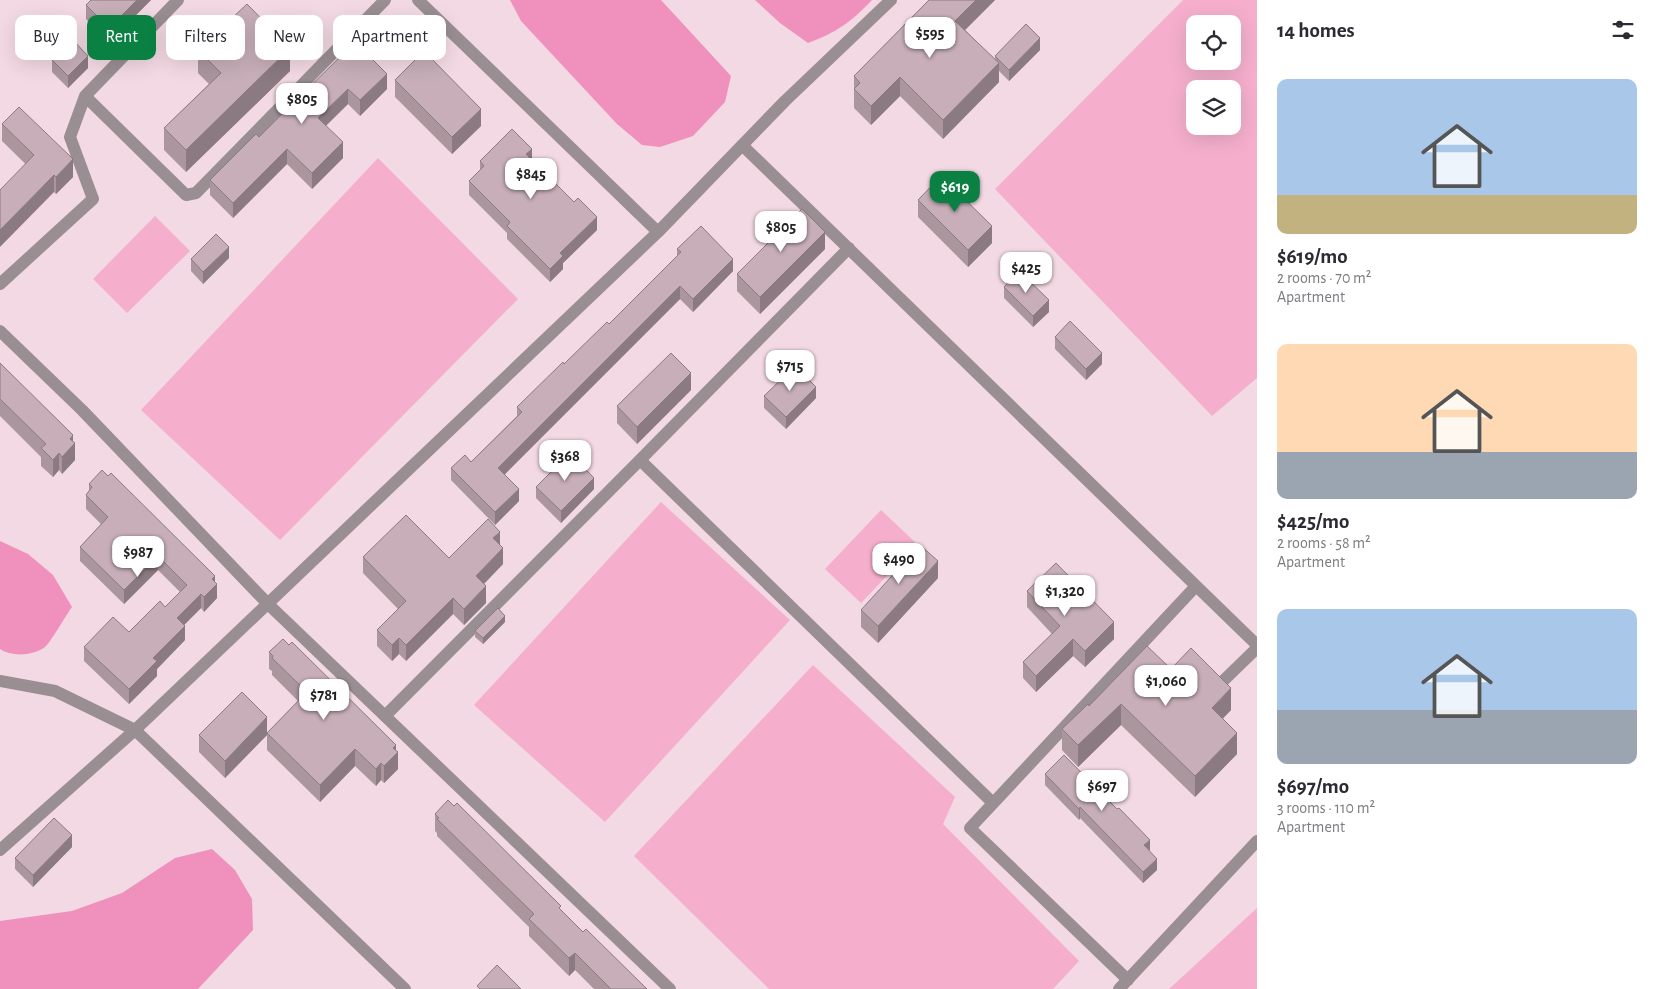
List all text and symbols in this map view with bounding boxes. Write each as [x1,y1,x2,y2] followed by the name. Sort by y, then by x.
[15,15,77,60] chip: Buy
[87,15,156,60] chip: Rent
[166,15,245,60] chip: Filters
[255,15,323,60] chip: New
[333,15,446,60] chip: Apartment
[1186,15,1241,135] map controls
[1186,15,1241,70] button: locate
[1609,16,1637,44] icon: filters
[900,17,960,59] pin: $595
[1277,20,1355,41] text: 14 homes
[916,25,944,41] text: $595
[1186,80,1241,135] button: layers
[272,82,332,125] pin: $805
[287,91,317,107] text: $805
[1412,111,1502,201] icon: home
[501,158,561,200] pin: $845
[516,166,546,182] text: $845
[925,170,985,213] pin: $619
[941,179,969,195] text: $619
[751,210,811,253] pin: $805
[766,219,796,235] text: $805
[1277,246,1348,267] text: $619/mo
[996,252,1056,294] pin: $425
[1011,260,1041,276] text: $425
[1277,270,1371,286] text: 2 rooms · 70 m²
[1277,289,1345,305] text: Apartment
[760,350,820,392] pin: $715
[777,358,803,374] text: $715
[1412,376,1502,466] icon: home
[535,440,595,482] pin: $368
[550,448,580,464] text: $368
[1277,511,1349,532] text: $425/mo
[1277,535,1371,551] text: 2 rooms · 58 m²
[108,536,168,578] pin: $987
[869,542,929,585] pin: $490
[123,544,153,560] text: $987
[883,551,915,567] text: $490
[1277,554,1345,570] text: Apartment
[1024,574,1106,617] pin: $1,320
[1045,583,1085,599] text: $1,320
[1412,641,1502,731] icon: home
[1125,664,1207,707] pin: $1,060
[1145,673,1187,689] text: $1,060
[294,678,354,721] pin: $781
[310,687,338,703] text: $781
[1072,770,1132,812] pin: $697
[1277,776,1349,797] text: $697/mo
[1087,778,1117,794] text: $697
[1277,800,1375,816] text: 3 rooms · 110 m²
[1277,819,1345,835] text: Apartment

